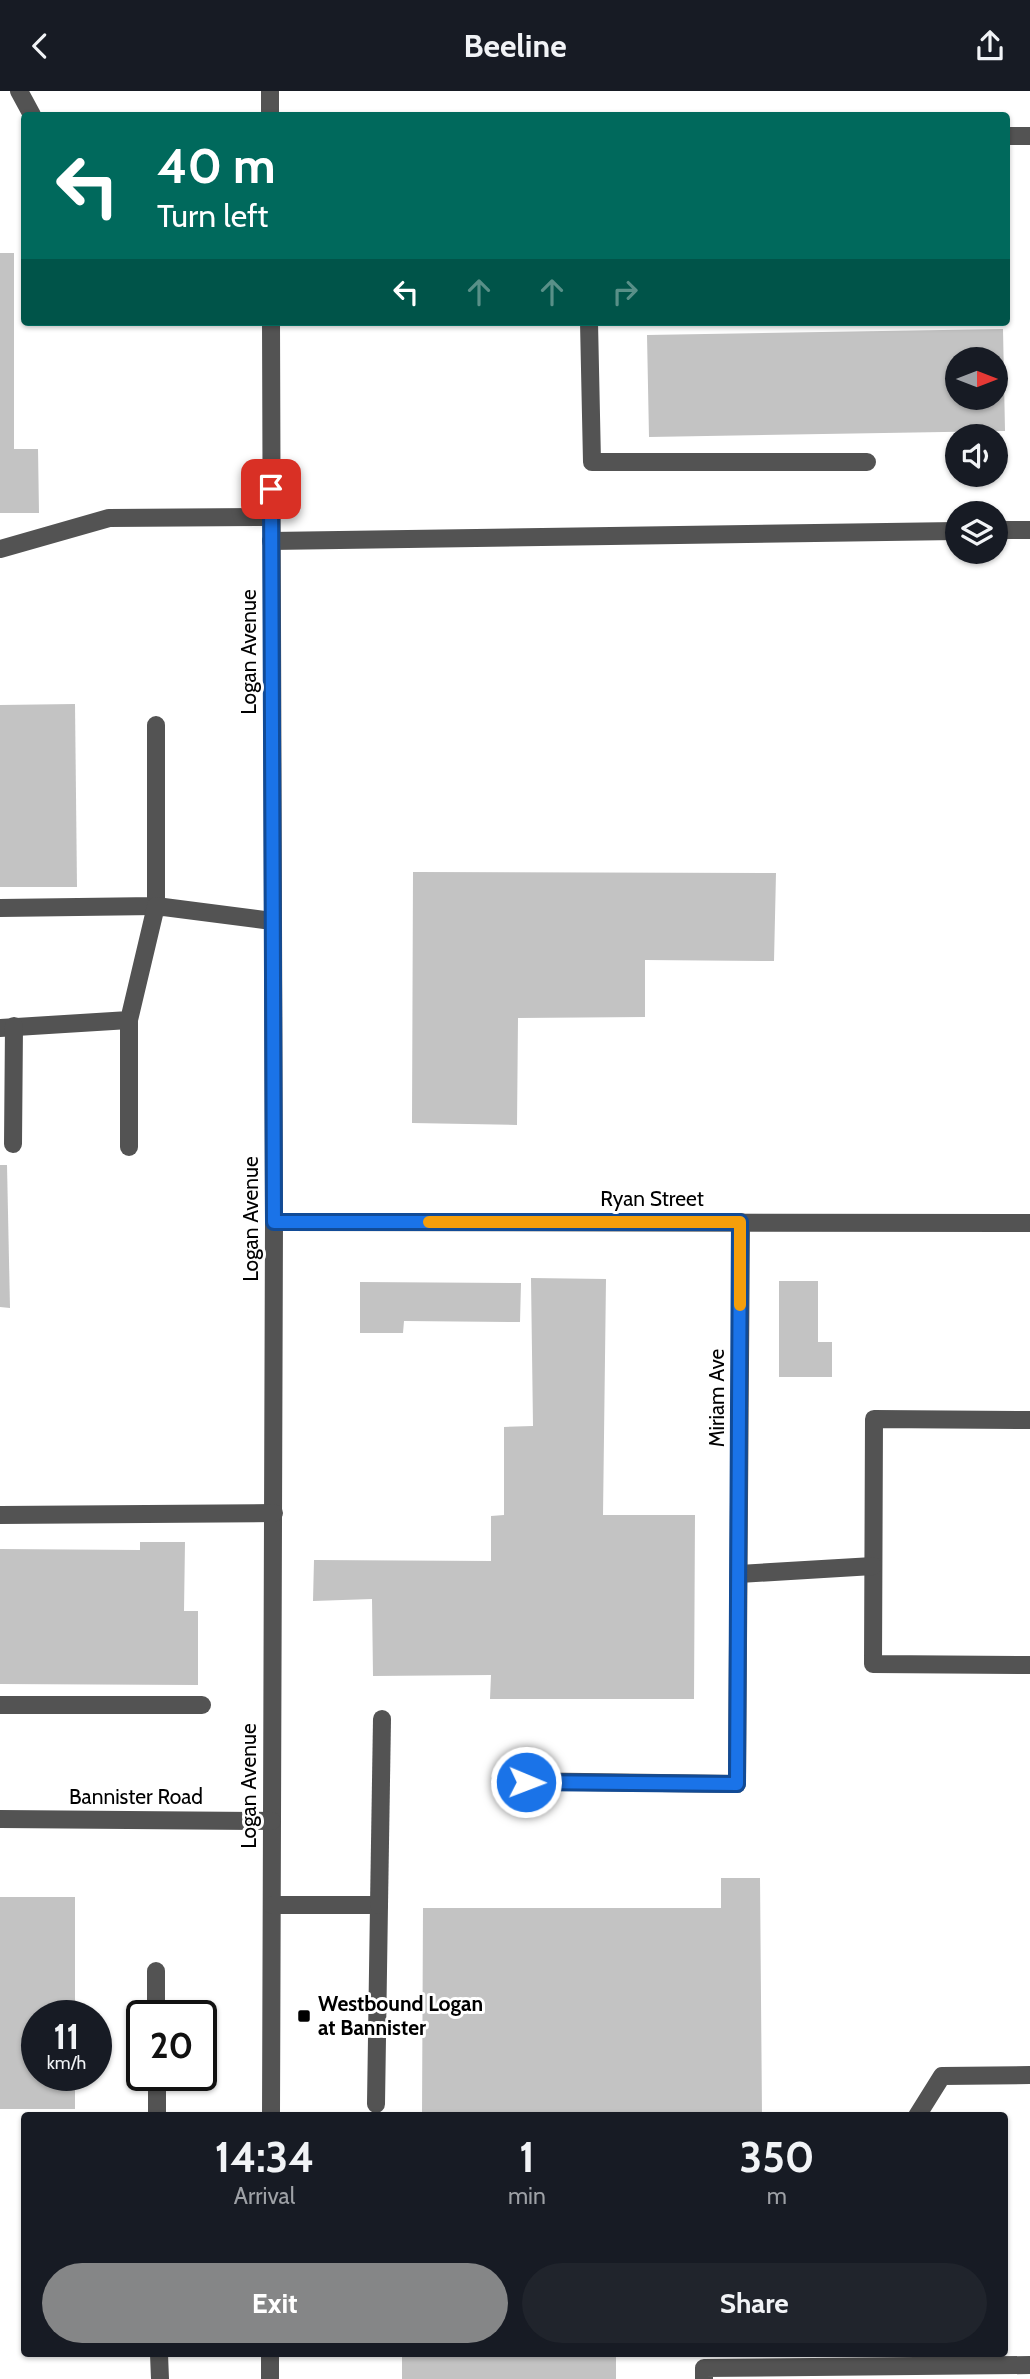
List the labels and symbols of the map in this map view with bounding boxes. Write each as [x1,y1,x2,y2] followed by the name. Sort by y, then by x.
[945,347,1008,409] north arrow
[241,459,301,519] pin
[236,589,261,715] street label: Logan Avenue
[238,1156,263,1282] street label: Logan Avenue
[600,1186,704,1211] street label: Ryan Street
[704,1348,729,1447] street label: Miriam Ave
[236,1723,261,1849] street label: Logan Avenue
[489,1745,563,1819] position arrow
[69,1784,203,1809] street label: Bannister Road
[318,1991,483,2040] place label: Westbound Logan at Bannister
[126,2000,217,2091] speed limit sign: 20
[296,2008,312,2024] marker: Westbound Logan at Bannister

